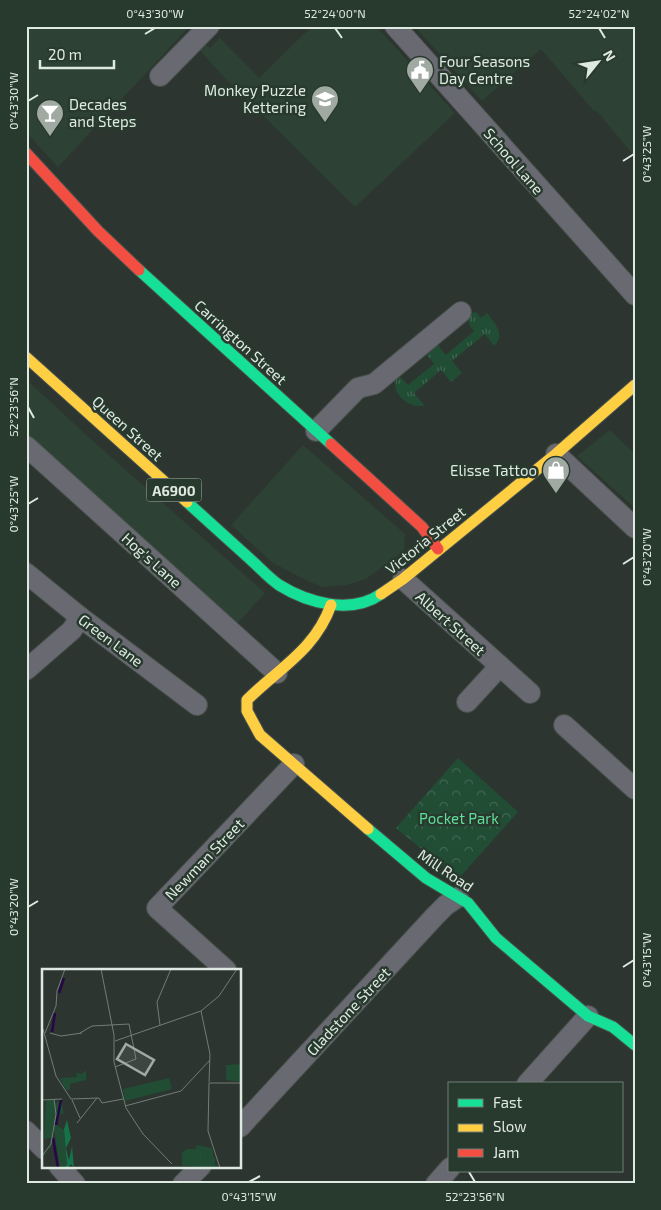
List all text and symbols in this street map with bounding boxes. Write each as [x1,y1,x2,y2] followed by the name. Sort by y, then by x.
[126,6,184,20] text: 0°43'30"W
[304,6,366,20] text: 52°24'00"N
[569,6,629,20] text: 52°24'02"N
[40,38,114,70] scale bar
[574,38,624,88] north arrow
[48,45,82,63] text: 20 m
[600,47,620,64] text: N
[439,52,530,87] place label: Four Seasons Day Centre
[405,55,435,94] public building icon: Four Seasons Day Centre
[6,72,20,130] text: 0°43'30"W
[204,81,307,116] place label: Monkey Puzzle Kettering
[310,84,340,123] school or university icon: Monkey Puzzle Kettering
[69,95,136,130] place label: Decades and Steps
[35,98,65,137] bar icon: Decades and Steps
[480,124,548,198] street label: School Lane
[639,126,653,182] text: 0°43'25"W
[191,296,291,388] street label: Carrington Street
[6,377,20,437] text: 52°23'56"N
[88,392,167,465] street label: Queen Street
[541,455,571,494] shop icon: Elisse Tattoo
[450,461,537,479] place label: Elisse Tattoo
[6,476,20,532] text: 0°43'25"W
[146,478,202,502] road number: A6900
[381,502,469,578] street label: Victoria Street
[639,528,653,586] text: 0°43'20"W
[119,529,185,591] street label: Hog's Lane
[413,587,490,659] street label: Albert Street
[75,610,147,670] street label: Green Lane
[419,809,499,827] park label: Pocket Park
[161,814,248,903] street label: Newman Street
[415,845,477,895] street label: Mill Road
[6,878,20,936] text: 0°43'20"W
[639,933,653,987] text: 0°43'15"W
[302,963,394,1059] street label: Gladstone Street
[42,969,241,1168] inset map
[448,1082,624,1172] legend
[493,1093,523,1111] text: Fast
[493,1117,527,1135] text: Slow
[493,1143,519,1161] text: Jam
[222,1189,276,1203] text: 0°43'15"W
[445,1189,505,1203] text: 52°23'56"N

